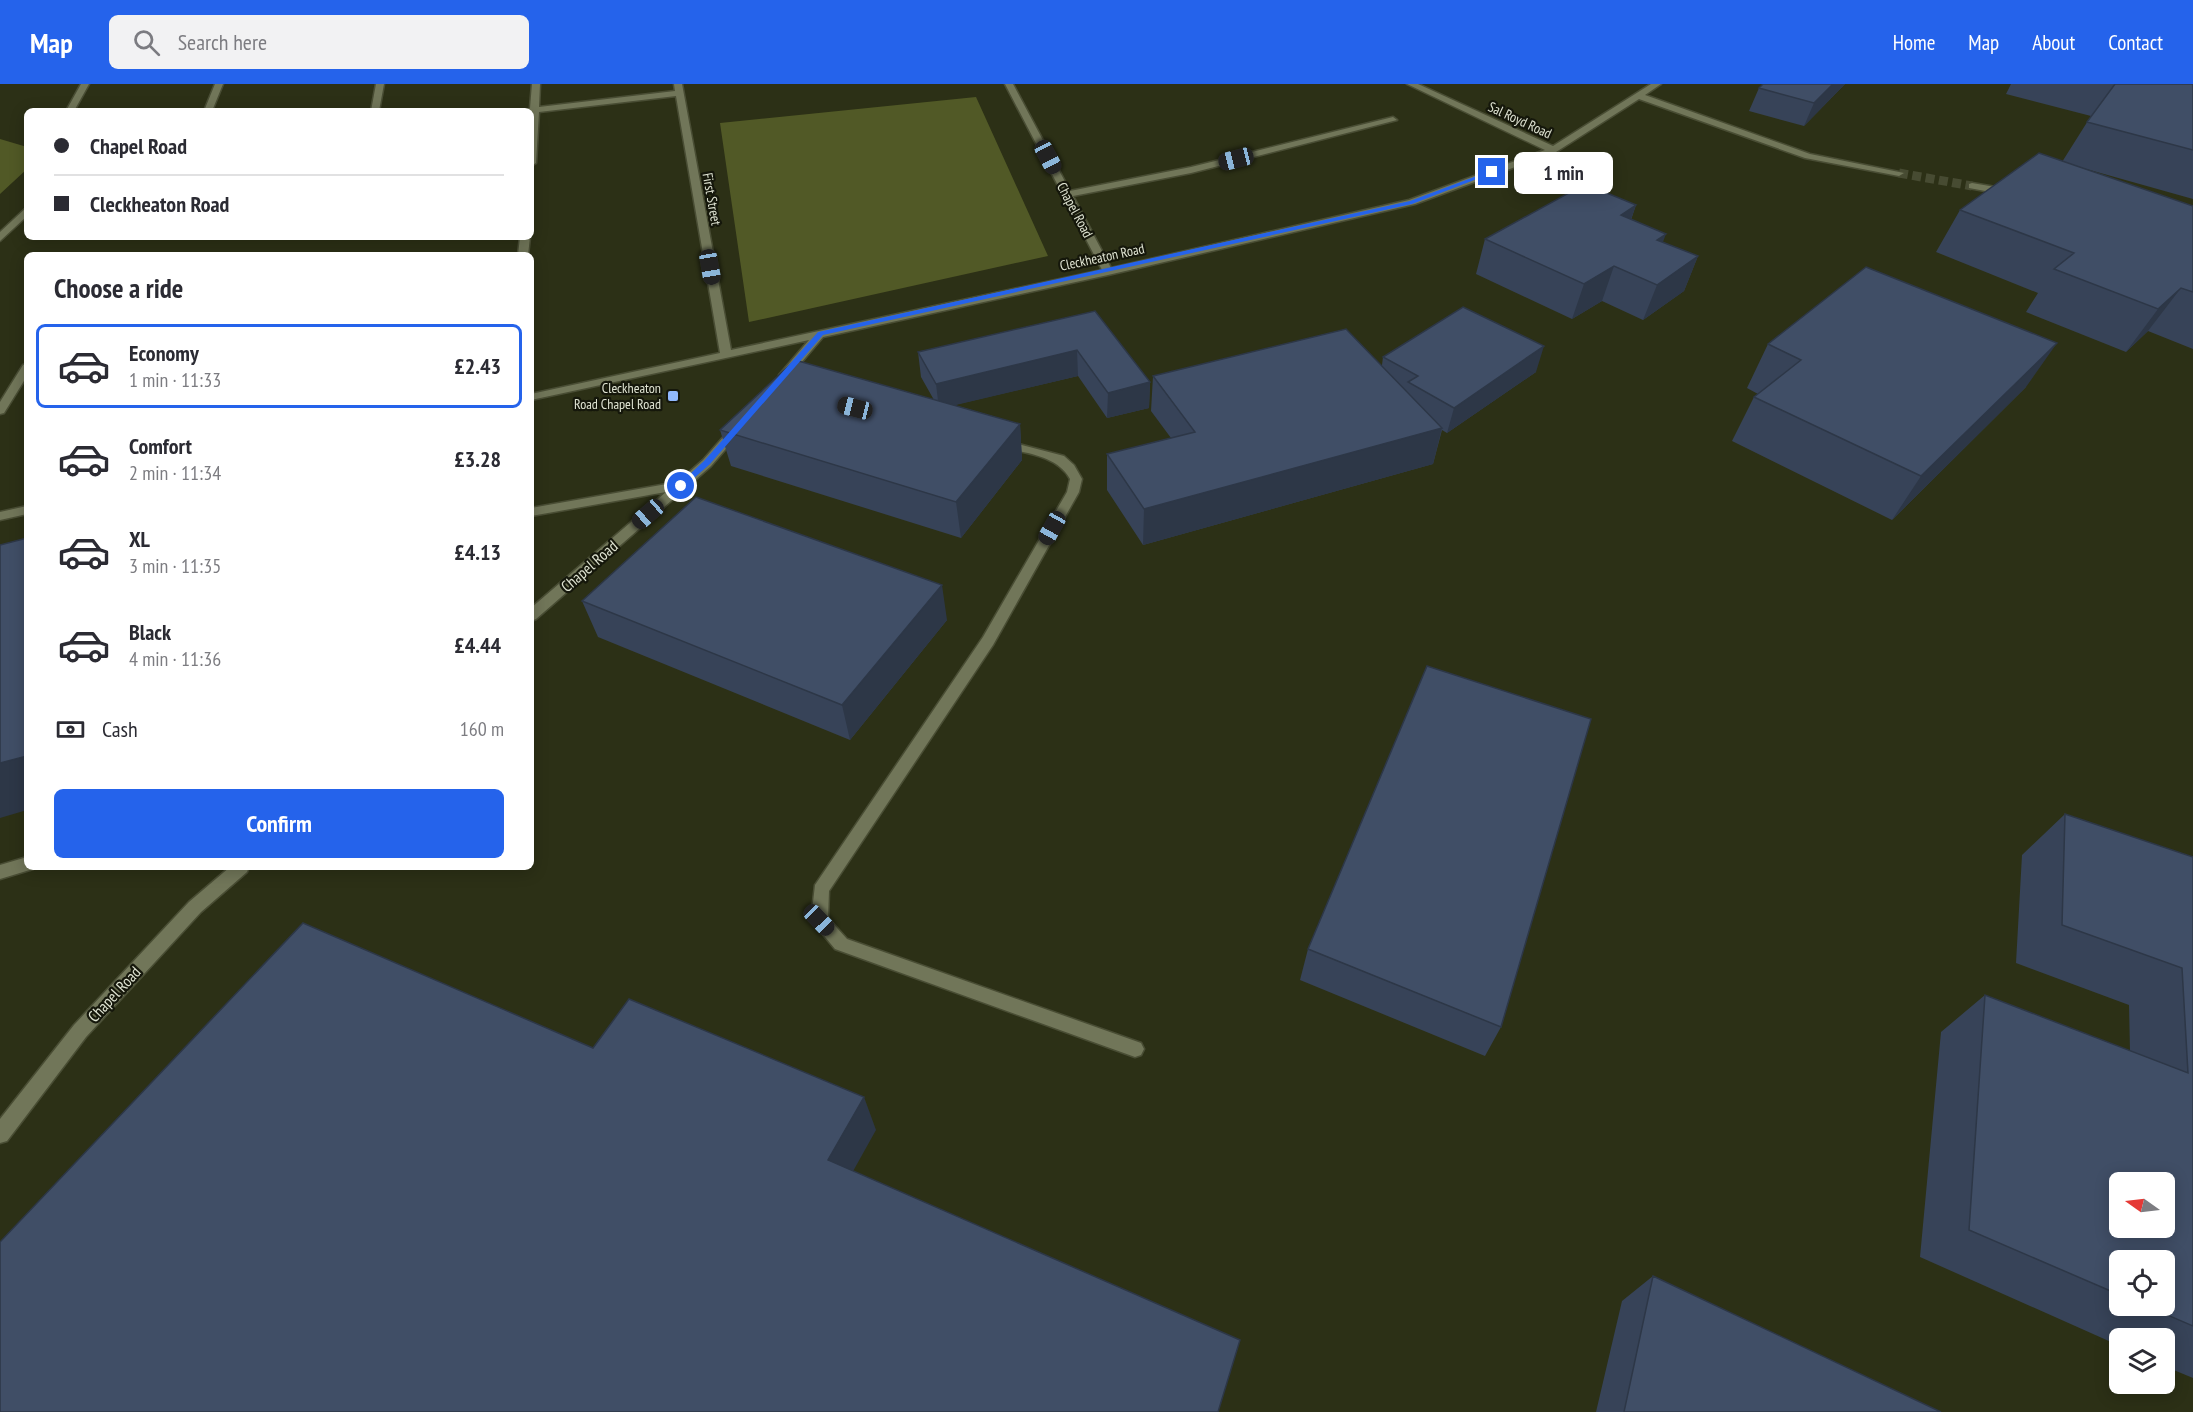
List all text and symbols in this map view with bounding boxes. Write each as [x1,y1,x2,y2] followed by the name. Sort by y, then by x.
[109,15,529,69] search box
[30,24,73,61] text: Map
[130,26,163,59] icon: search
[178,28,267,56] text: Search here
[1893,29,1935,56] text: Home
[1968,29,1999,56] text: Map
[2032,29,2075,56] text: About
[2108,29,2163,56] text: Contact
[1485,97,1555,143] street label: Sal Royd Road
[90,132,187,160] text: Chapel Road
[1032,137,1064,177] car
[1216,146,1256,172] car
[1513,151,1612,193] callout: 1 min
[1478,158,1505,185] route end
[1543,160,1584,186] text: 1 min
[699,171,726,227] street label: First Street
[1053,179,1097,241] street label: Chapel Road
[90,190,229,218] text: Cleckheaton Road
[1058,239,1146,275] street label: Cleckheaton Road
[698,248,722,286] car
[54,271,183,305] text: Choose a ride
[57,339,111,393] icon: car
[129,339,199,367] text: Economy
[454,352,501,380] text: £2.43
[129,367,221,393] text: 1 min · 11:33
[574,379,661,413] place label: Cleckheaton Road Chapel Road
[666,389,680,403] marker: Cleckheaton Road Chapel Road
[835,395,875,421] car
[57,432,111,486] icon: car
[129,432,192,460] text: Comfort
[454,445,501,473] text: £3.28
[129,460,221,486] text: 2 min · 11:34
[667,472,694,499] route start
[629,495,667,533] car
[1035,508,1069,548] car
[57,525,111,579] icon: car
[129,525,150,553] text: XL
[556,536,622,596] street label: Chapel Road
[454,538,501,566] text: £4.13
[129,553,221,579] text: 3 min · 11:35
[57,618,111,672] icon: car
[129,618,171,646] text: Black
[454,631,501,659] text: £4.44
[129,646,221,672] text: 4 min · 11:36
[54,713,87,746] icon: cash
[102,715,138,743] text: Cash
[460,716,504,742] text: 160 m
[54,789,504,858] button: Confirm
[800,901,838,939] car
[83,962,145,1026] street label: Chapel Road
[2109,1172,2175,1238] north arrow
[2109,1172,2175,1394] map controls
[2109,1250,2175,1316] button: locate
[2109,1328,2175,1394] button: layers

